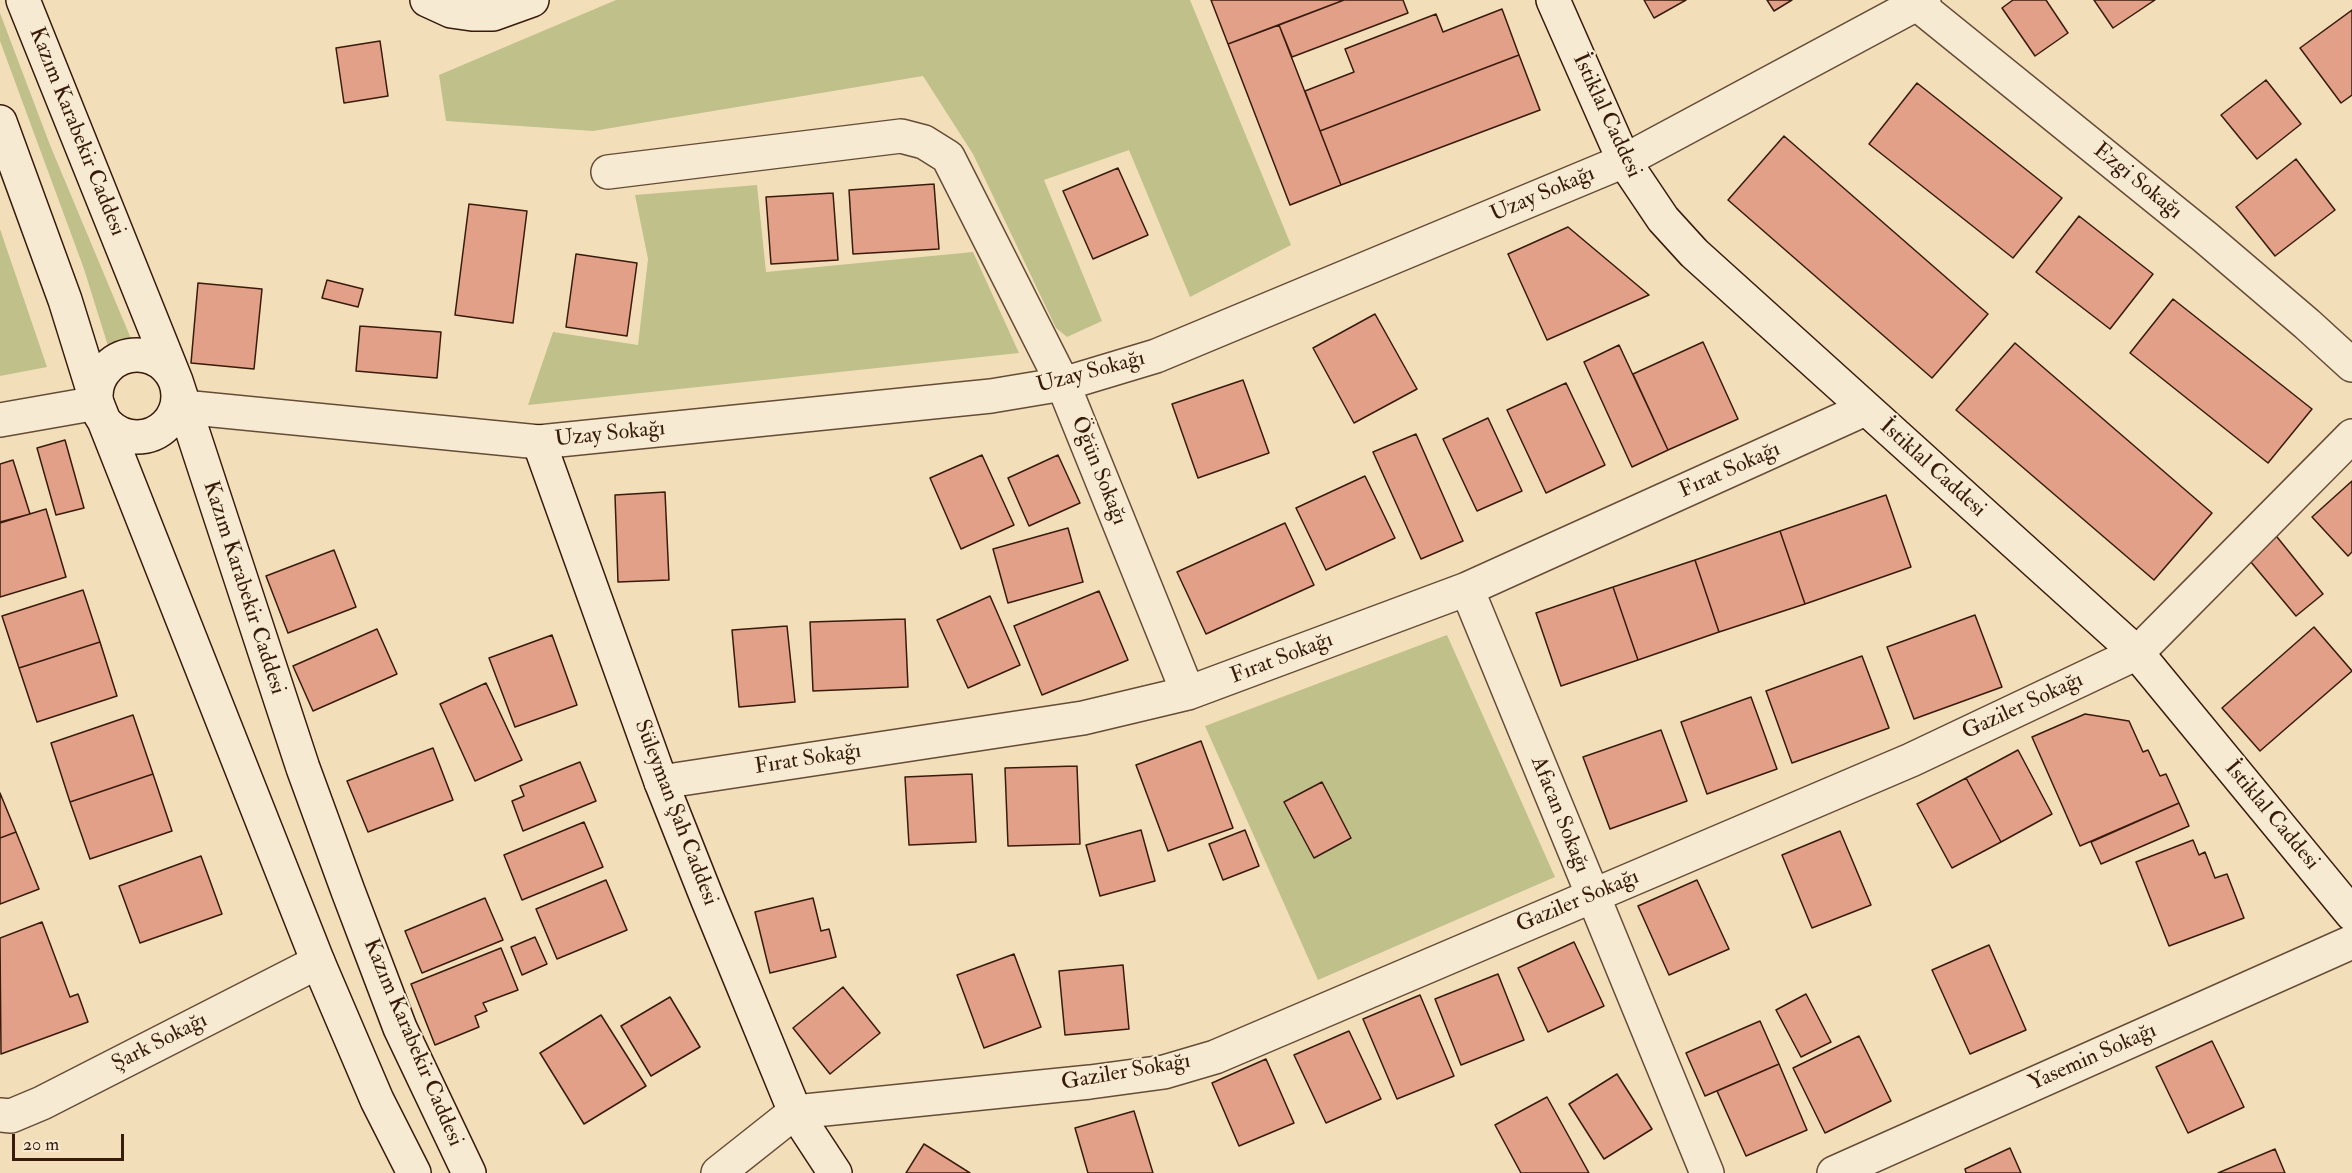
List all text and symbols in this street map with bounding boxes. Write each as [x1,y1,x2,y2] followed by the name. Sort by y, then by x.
[22,24,130,240] street label: Kazım Karabekir Caddesi
[1566,50,1646,182] street label: İstiklal Caddesi
[2087,138,2187,226] street label: Ezgi Sokağı
[1487,161,1599,229] street label: Uzay Sokağı
[1034,346,1148,400] street label: Uzay Sokağı
[1064,413,1132,529] street label: Öğün Sokağı
[1873,414,1991,524] street label: İstiklal Caddesi
[554,416,666,454] street label: Uzay Sokağı
[1676,437,1784,505] street label: Fırat Sokağı
[196,478,290,698] street label: Kazım Karabekir Caddesi
[1227,627,1337,691] street label: Fırat Sokağı
[1958,667,2088,747] street label: Gaziler Sokağı
[627,716,723,910] street label: Süleyman Şah Caddesi
[753,739,863,781] street label: Fırat Sokağı
[1524,753,1594,877] street label: Afacan Sokağı
[2218,756,2324,876] street label: İstiklal Caddesi
[1513,864,1643,940] street label: Gaziler Sokağı
[356,935,468,1151] street label: Kazım Karabekir Caddesi
[108,1008,212,1078] street label: Şark Sokağı
[2025,1018,2161,1098] street label: Yasemin Sokağı
[1059,1049,1193,1097] street label: Gaziler Sokağı
[15,1122,128,1160] scale bar
[23,1133,59,1156] text: 20 m

